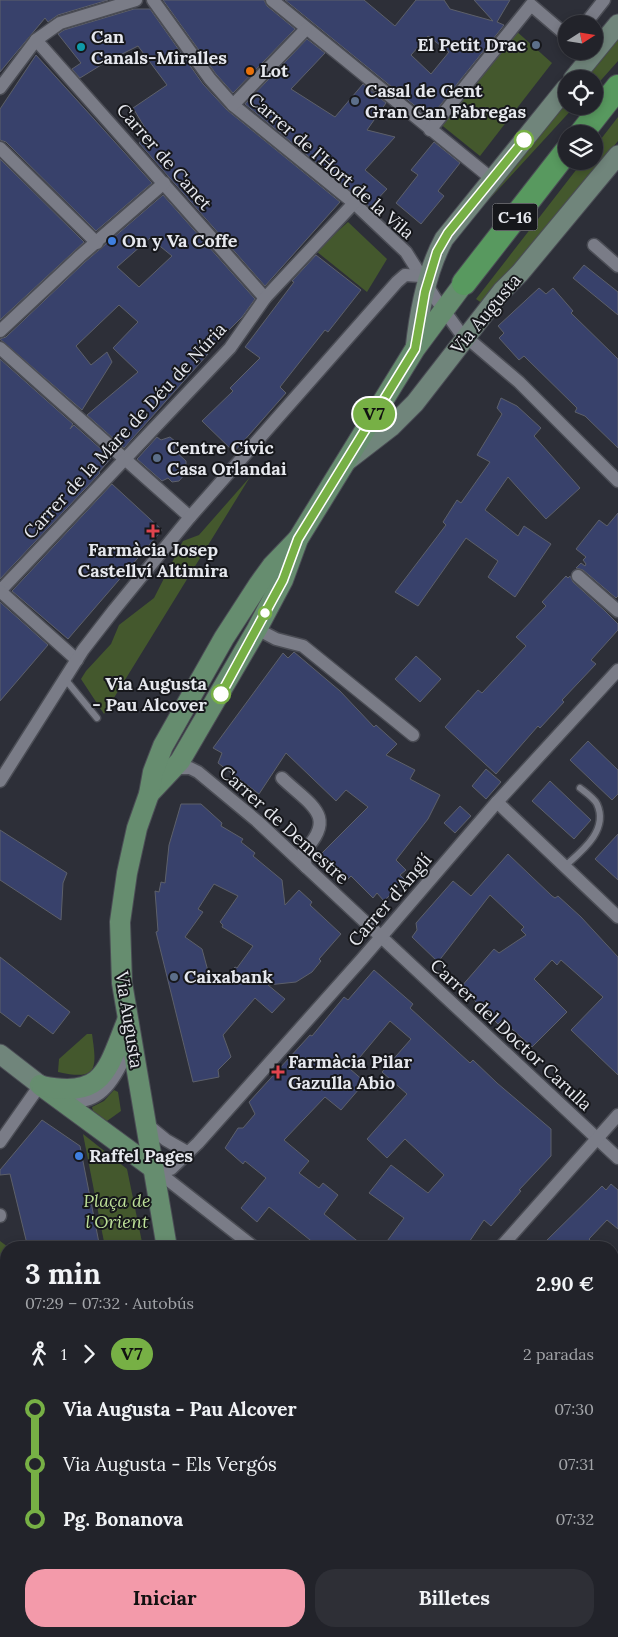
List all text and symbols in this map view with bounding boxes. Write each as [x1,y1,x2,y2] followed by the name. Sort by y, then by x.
[558,15,602,60] north arrow
[558,15,603,170] map controls
[91,25,227,69] place label: Can Canals-Miralles
[417,33,527,56] place label: El Petit Drac
[530,39,542,51] marker: El Petit Drac
[75,41,87,53] marker: Can Canals-Miralles
[260,59,289,82] place label: Lot
[244,65,256,77] marker: Lot
[558,70,603,115] button: locate
[365,79,527,123] place label: Casal de Gent Gran Can Fàbregas
[244,87,419,244] street label: Carrer de l'Hort de la Vila
[349,95,361,107] marker: Casal de Gent Gran Can Fàbregas
[112,98,217,215] street label: Carrer de Canet
[558,125,603,170] button: layers
[514,130,534,150] unlabelled marker
[492,203,538,230] road number: C-16
[122,229,238,252] place label: On y Va Coffe
[106,235,118,247] marker: On y Va Coffe
[445,269,526,359] street label: Via Augusta
[18,318,231,544] street label: Carrer de la Mare de Déu de Núria
[352,398,396,430] line badge: V7
[363,402,385,425] text: V7
[167,436,287,480] place label: Centre Cívic Casa Orlandai
[151,452,163,464] marker: Centre Cívic Casa Orlandai
[147,525,159,537] marker: Farmàcia Josep Castellví Altimira
[78,538,229,582] place label: Farmàcia Josep Castellví Altimira
[258,606,272,620] unlabelled marker
[92,672,208,716] place label: Via Augusta - Pau Alcover
[211,684,231,704] marker: Via Augusta - Pau Alcover
[215,760,354,889] street label: Carrer de Demestre
[343,848,436,951] street label: Carrer d'Anglí
[426,954,597,1116] street label: Carrer del Doctor Carulla
[184,965,273,988] place label: Caixabank
[110,969,149,1070] street label: Via Augusta
[168,971,180,983] marker: Caixabank
[288,1050,412,1094] place label: Farmàcia Pilar Gazulla Abio
[272,1066,284,1078] marker: Farmàcia Pilar Gazulla Abio
[89,1144,193,1167] place label: Raffel Pages
[73,1150,85,1162] marker: Raffel Pages
[83,1189,151,1233] park label: Plaça de l'Orient
[25,1256,101,1292] text: 3 min
[536,1272,594,1296] text: 2.90 €
[25,1293,194,1313] text: 07:29 – 07:32 · Autobús
[25,1340,53,1368] icon: walk
[75,1340,103,1368] icon: forward
[121,1342,143,1365] text: V7
[61,1344,67,1364] text: 1
[523,1344,594,1364] text: 2 paradas
[63,1397,297,1421] text: Via Augusta - Pau Alcover
[554,1399,594,1419] text: 07:30
[63,1452,277,1476] text: Via Augusta - Els Vergós
[558,1454,594,1474] text: 07:31
[63,1507,183,1531] text: Pg. Bonanova
[556,1509,594,1529] text: 07:32
[25,1569,305,1627] button: Iniciar
[315,1569,594,1627] button: Billetes

